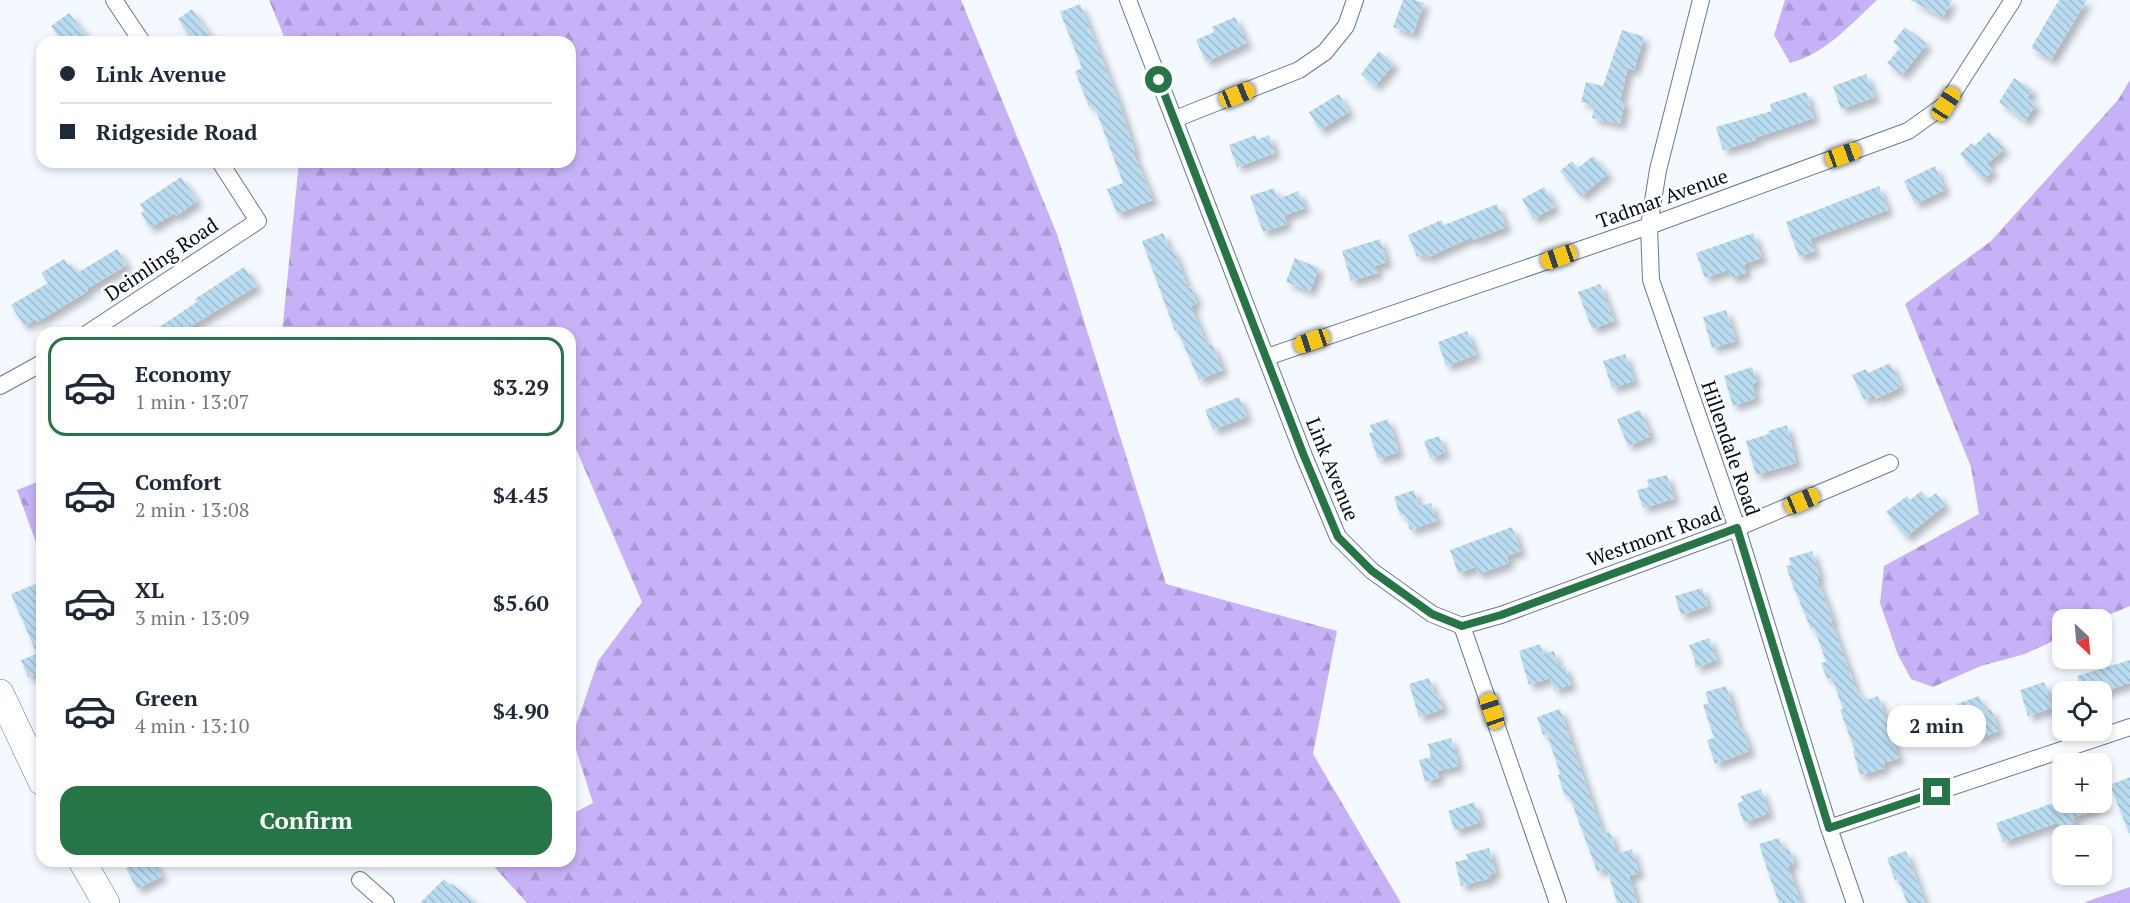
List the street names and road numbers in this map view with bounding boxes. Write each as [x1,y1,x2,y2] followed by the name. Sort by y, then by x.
[1593,162,1731,234] street label: Tadmar Avenue
[99,211,223,307] street label: Deimling Road
[1695,377,1767,519] street label: Hillendale Road
[1300,413,1366,525] street label: Link Avenue
[1583,499,1725,573] street label: Westmont Road

